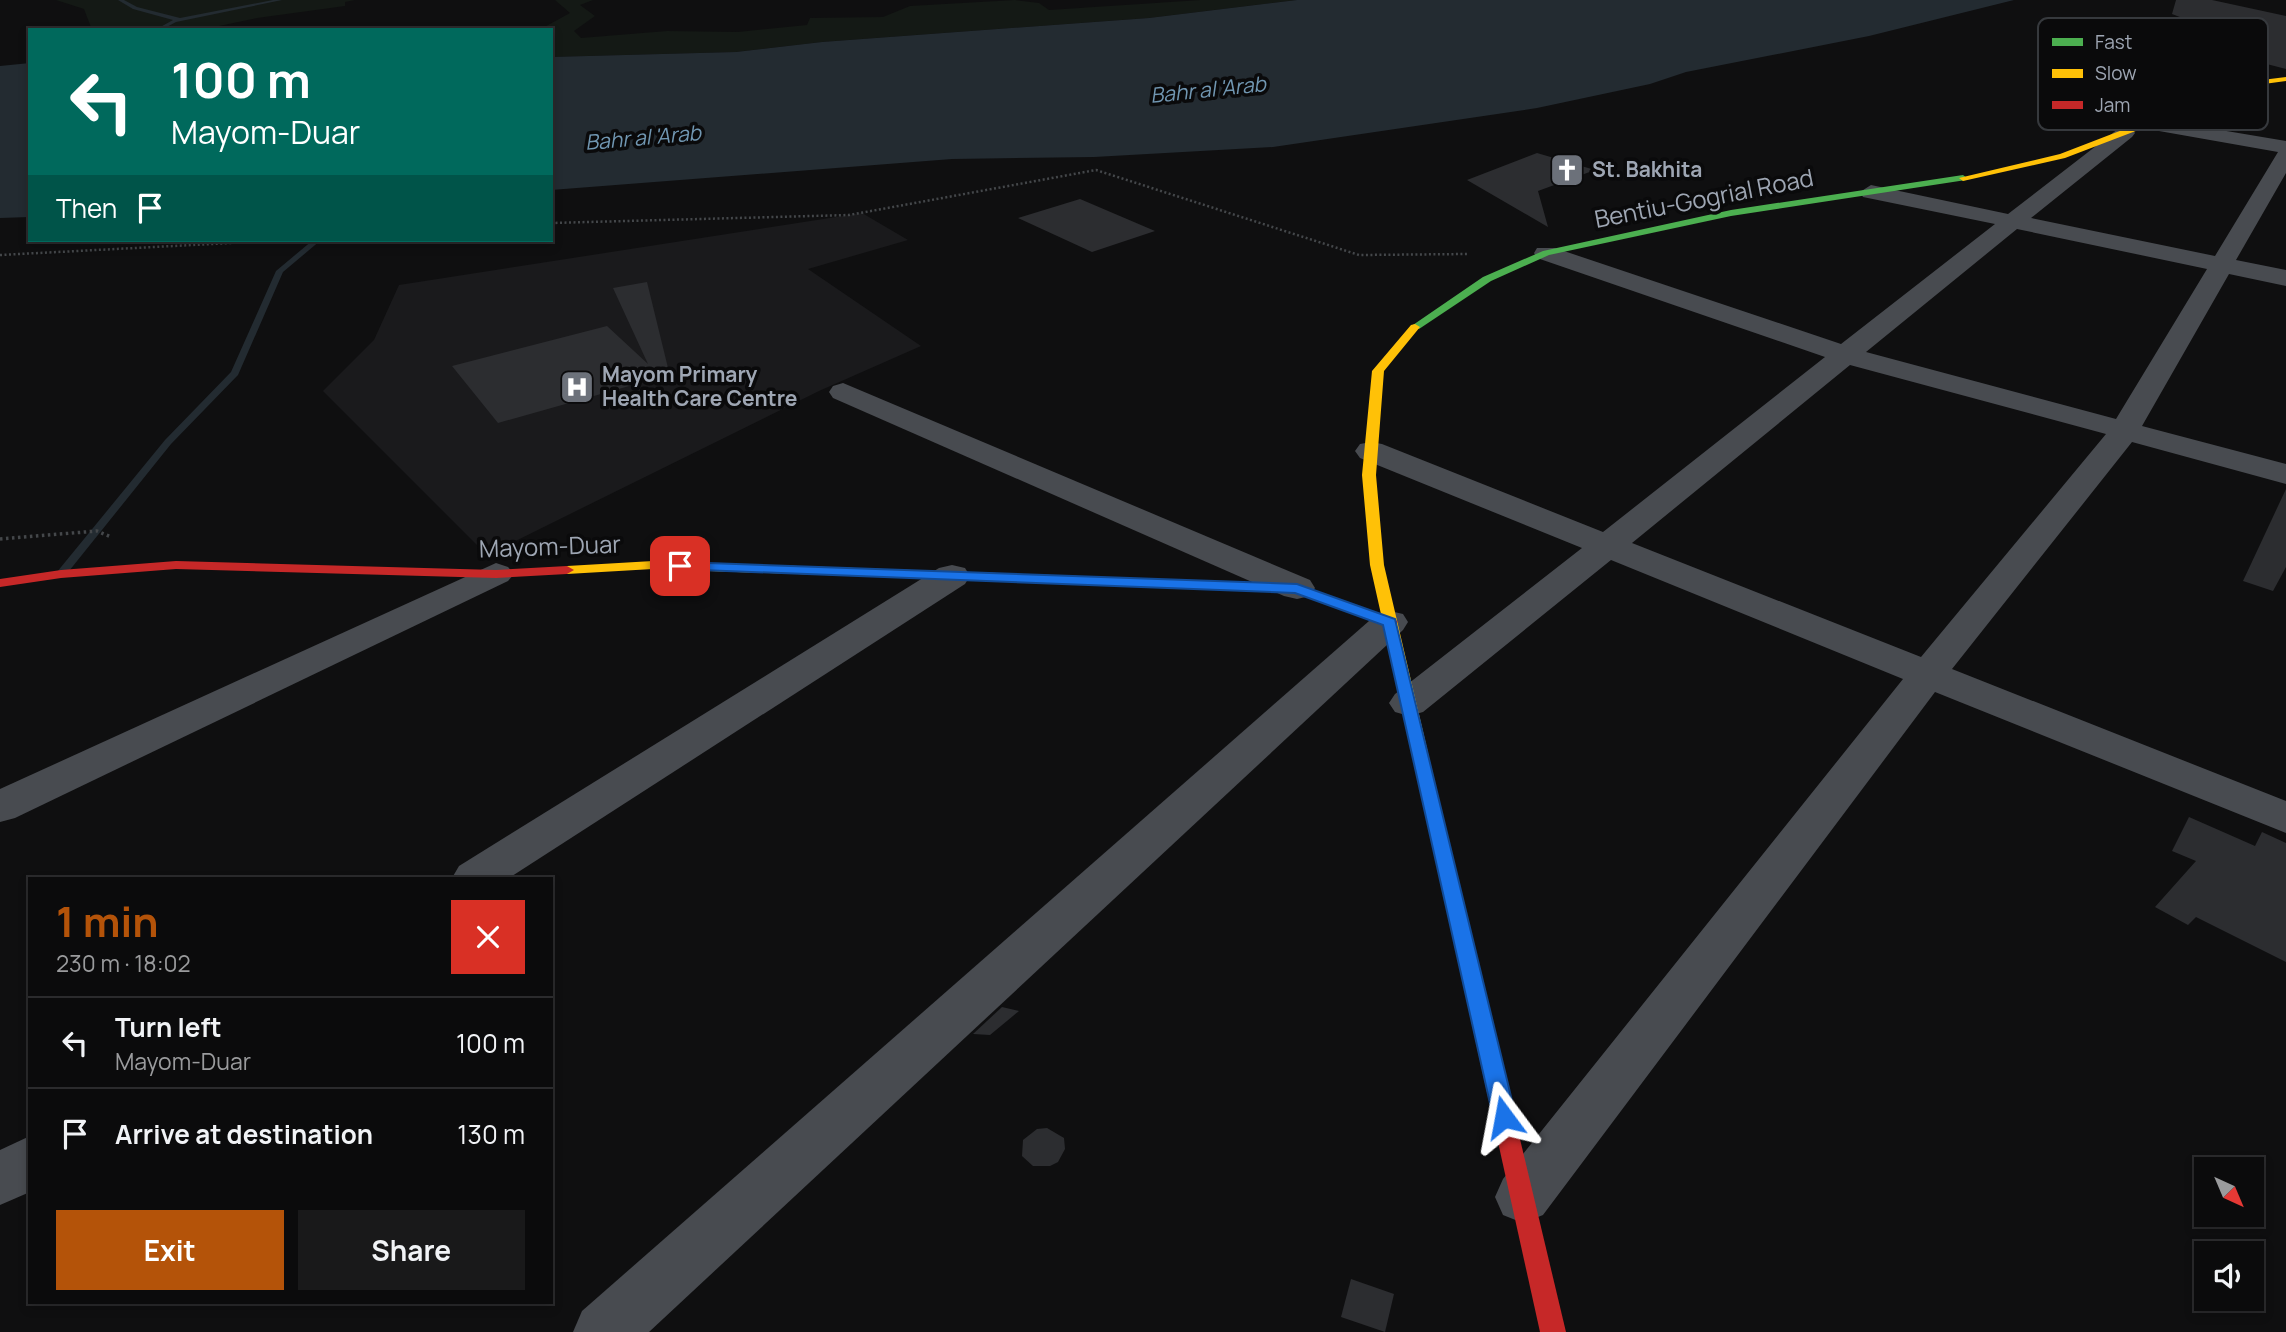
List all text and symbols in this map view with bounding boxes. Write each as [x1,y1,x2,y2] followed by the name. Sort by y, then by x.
[2038,18,2268,130] legend
[2095,29,2132,55] text: Fast
[171,46,311,113] text: 100 m
[56,56,147,147] icon: left
[2095,60,2137,86] text: Slow
[1149,69,1269,109] water label: Bahr al 'Arab
[2095,92,2130,118] text: Jam
[171,110,360,154] text: Mayom-Duar
[584,118,704,156] water label: Bahr al 'Arab
[1548,151,1586,189] church icon: St. Bakhita
[1592,155,1702,183] place label: St. Bakhita
[1591,160,1816,235] street label: Bentiu-Gogrial Road
[131,189,169,227] icon: arrive
[56,190,117,226] text: Then
[602,360,798,412] place label: Mayom Primary Health Care Centre
[558,368,596,406] hospital icon: Mayom Primary Health Care Centre
[478,527,622,564] street label: Mayom-Duar
[650,536,710,596] pin
[661,547,699,585] icon: arrive
[56,892,159,950] text: 1 min
[451,900,525,974] button: close
[56,947,191,979] text: 230 m · 18:02
[115,1009,222,1045] text: Turn left
[56,1024,94,1062] icon: left
[456,1025,525,1061] text: 100 m
[115,1045,251,1077] text: Mayom-Duar
[1467,1080,1541,1154] position arrow
[56,1115,94,1153] icon: arrive
[115,1116,373,1152] text: Arrive at destination
[457,1116,525,1152] text: 130 m
[2194,1157,2264,1227] north arrow
[2194,1157,2264,1311] map controls
[56,1210,284,1290] button: Exit
[298,1210,525,1290] button: Share
[2194,1241,2264,1311] button: sound

